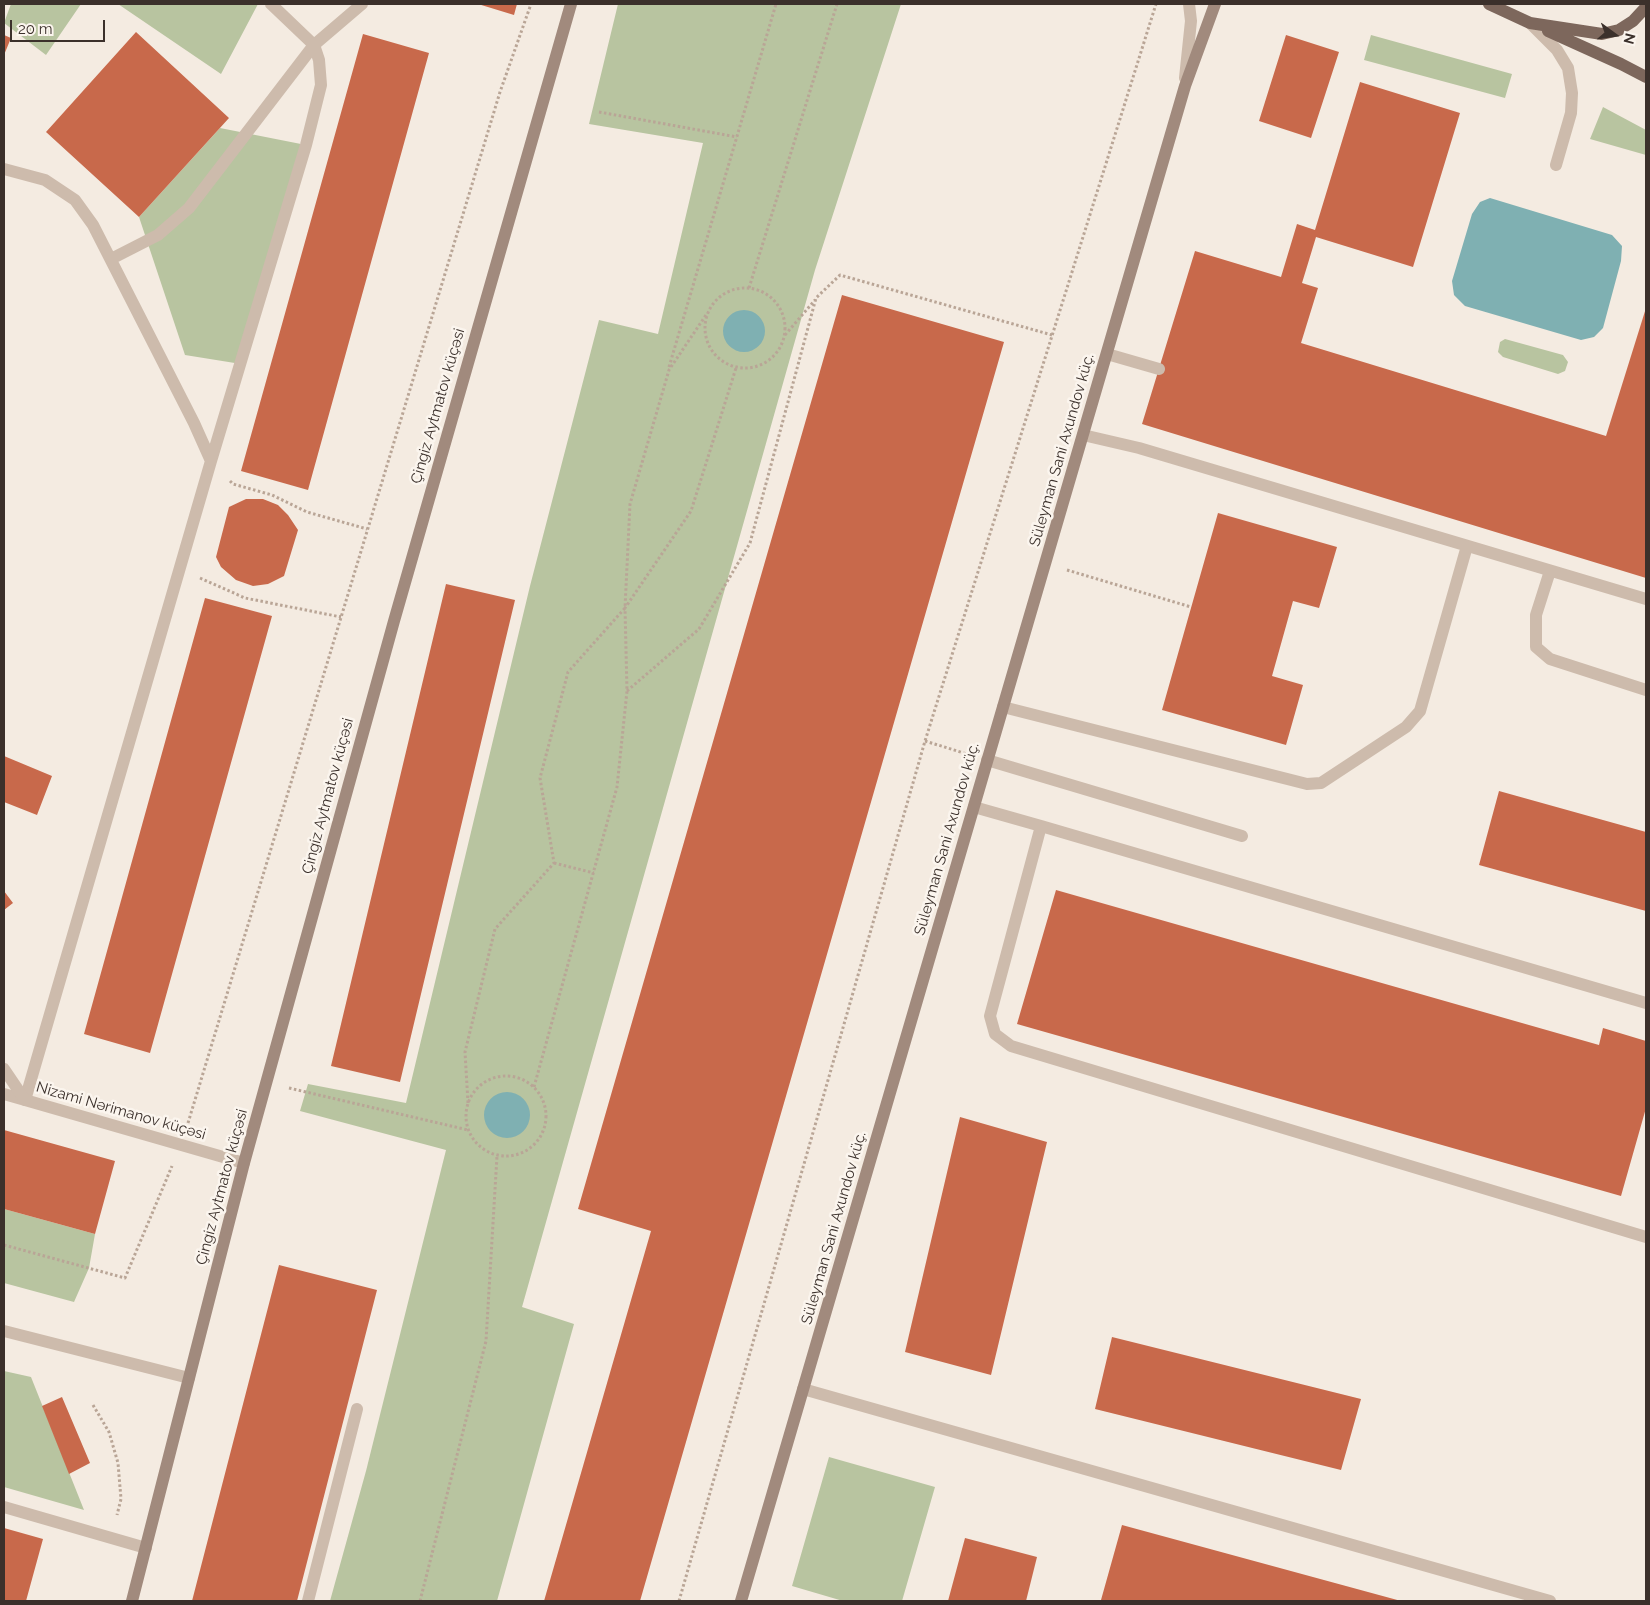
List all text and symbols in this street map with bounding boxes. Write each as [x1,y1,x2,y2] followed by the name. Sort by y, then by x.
[12,10,108,42] scale bar
[1590,10,1640,60] north arrow
[18,20,53,38] text: 20 m
[1620,32,1639,46] text: N
[407,326,469,486] street label: Çingiz Aytmatov küçəsi
[1026,352,1098,548] street label: Süleyman Sani Axundov küç.
[299,716,357,876] street label: Çingiz Aytmatov küçəsi
[911,741,983,937] street label: Süleyman Sani Axundov küç.
[34,1078,208,1144] street label: Nizami Nərimanov küçəsi
[193,1107,251,1267] street label: Çingiz Aytmatov küçəsi
[798,1130,870,1326] street label: Süleyman Sani Axundov küç.

